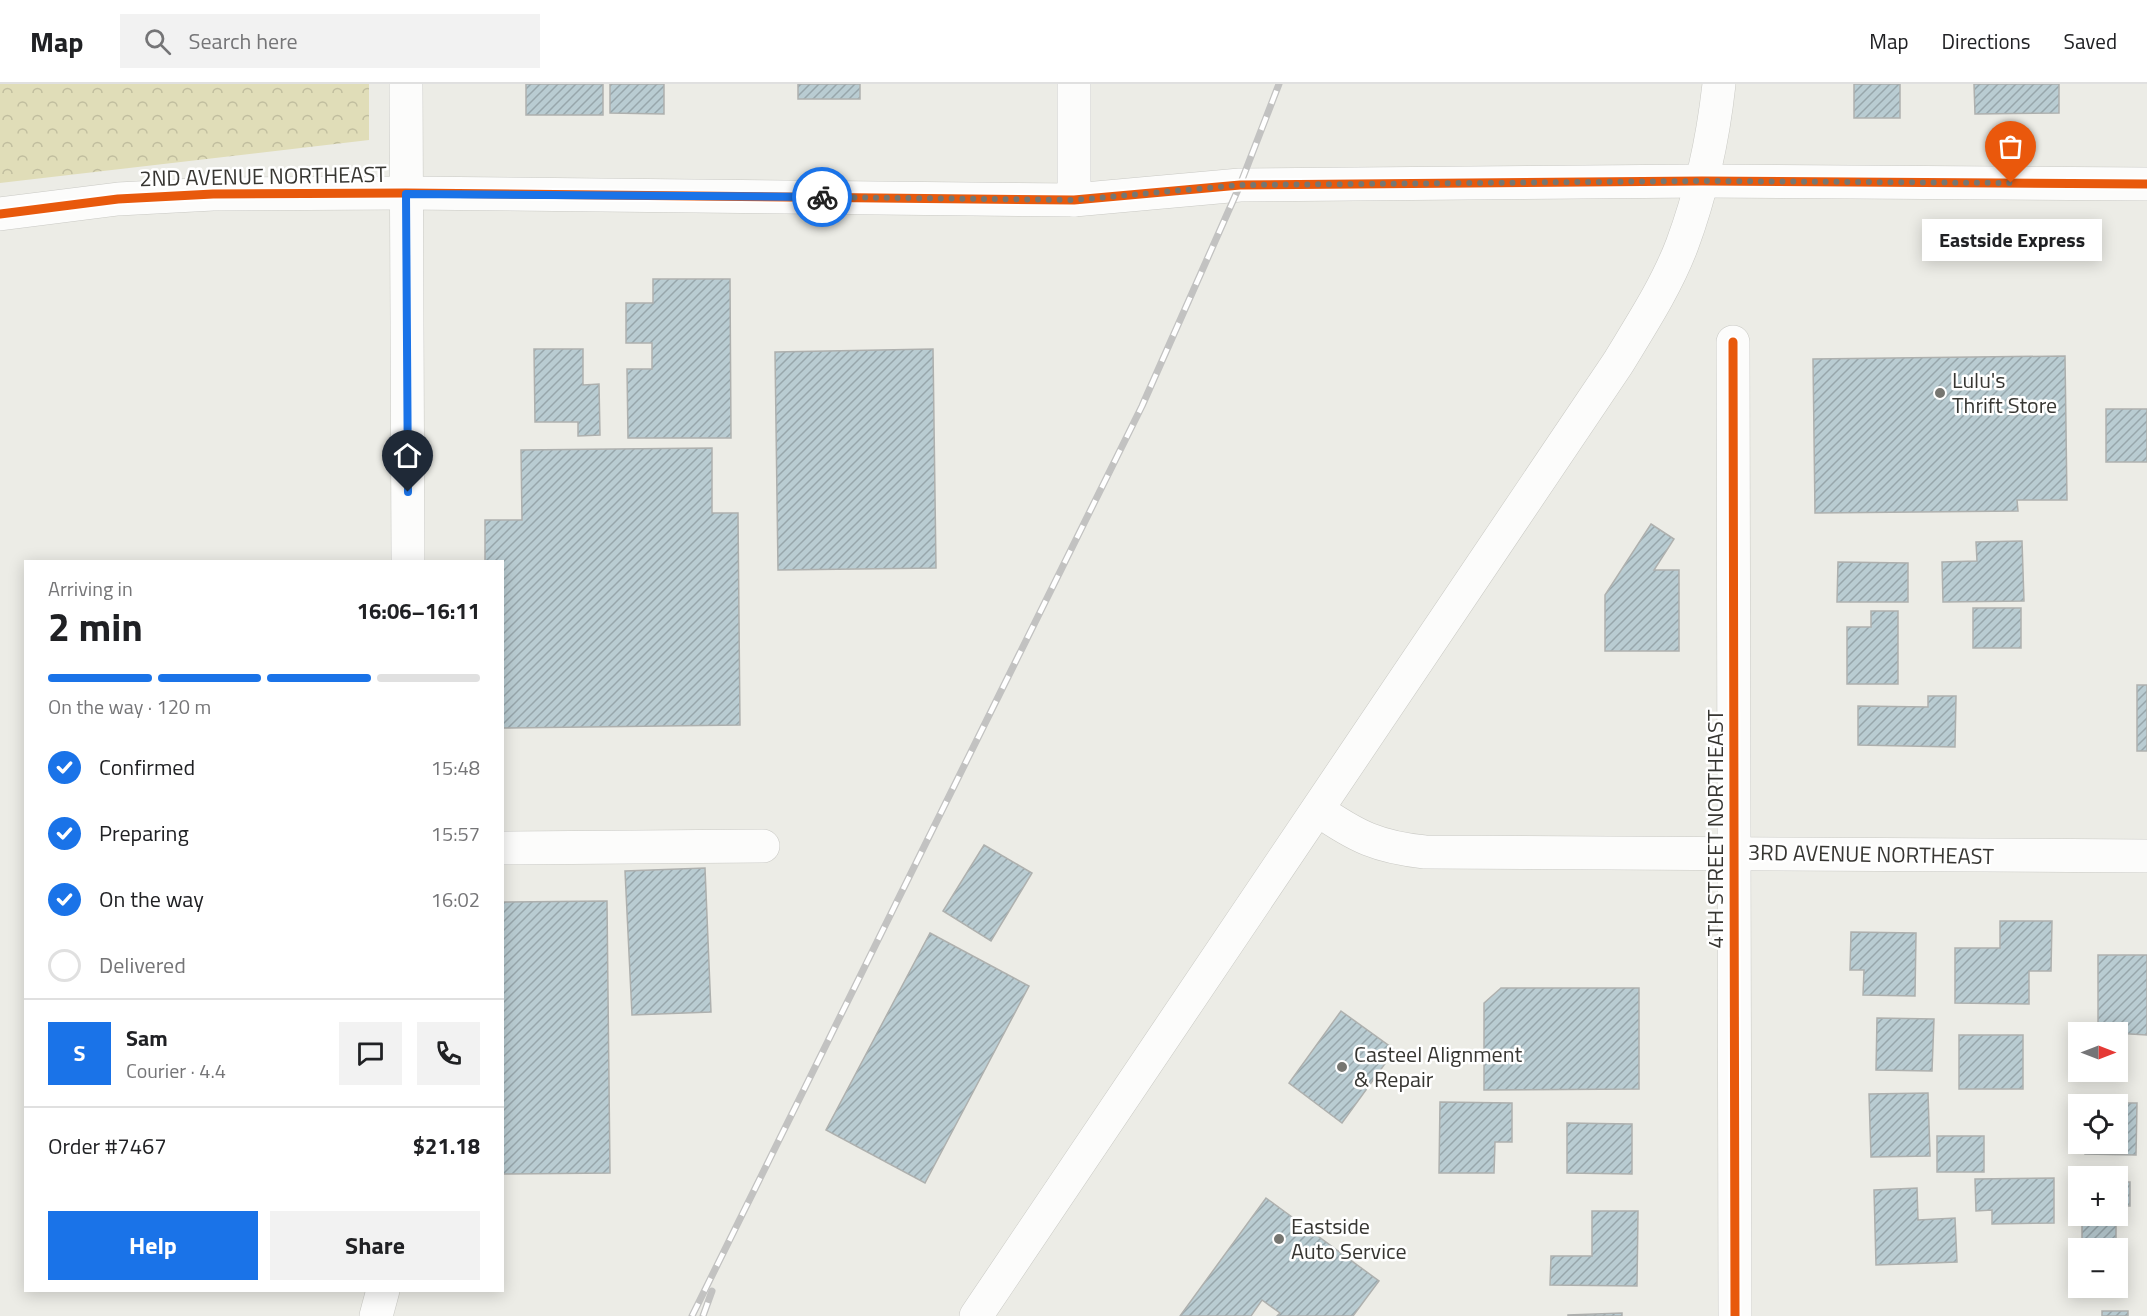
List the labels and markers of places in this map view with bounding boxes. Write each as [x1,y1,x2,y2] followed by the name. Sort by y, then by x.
[1985,121,2036,183] pin
[1921,219,2101,261] callout: Eastside Express
[1952,363,2057,422] place label: Lulu's Thrift Store
[1933,386,1947,400] marker: Lulu's Thrift Store
[382,430,433,492] pin
[1354,1037,1522,1096] place label: Casteel Alignment & Repair
[1335,1060,1349,1074] marker: Casteel Alignment & Repair
[1291,1209,1407,1268] place label: Eastside Auto Service
[1272,1232,1286,1246] marker: Eastside Auto Service

